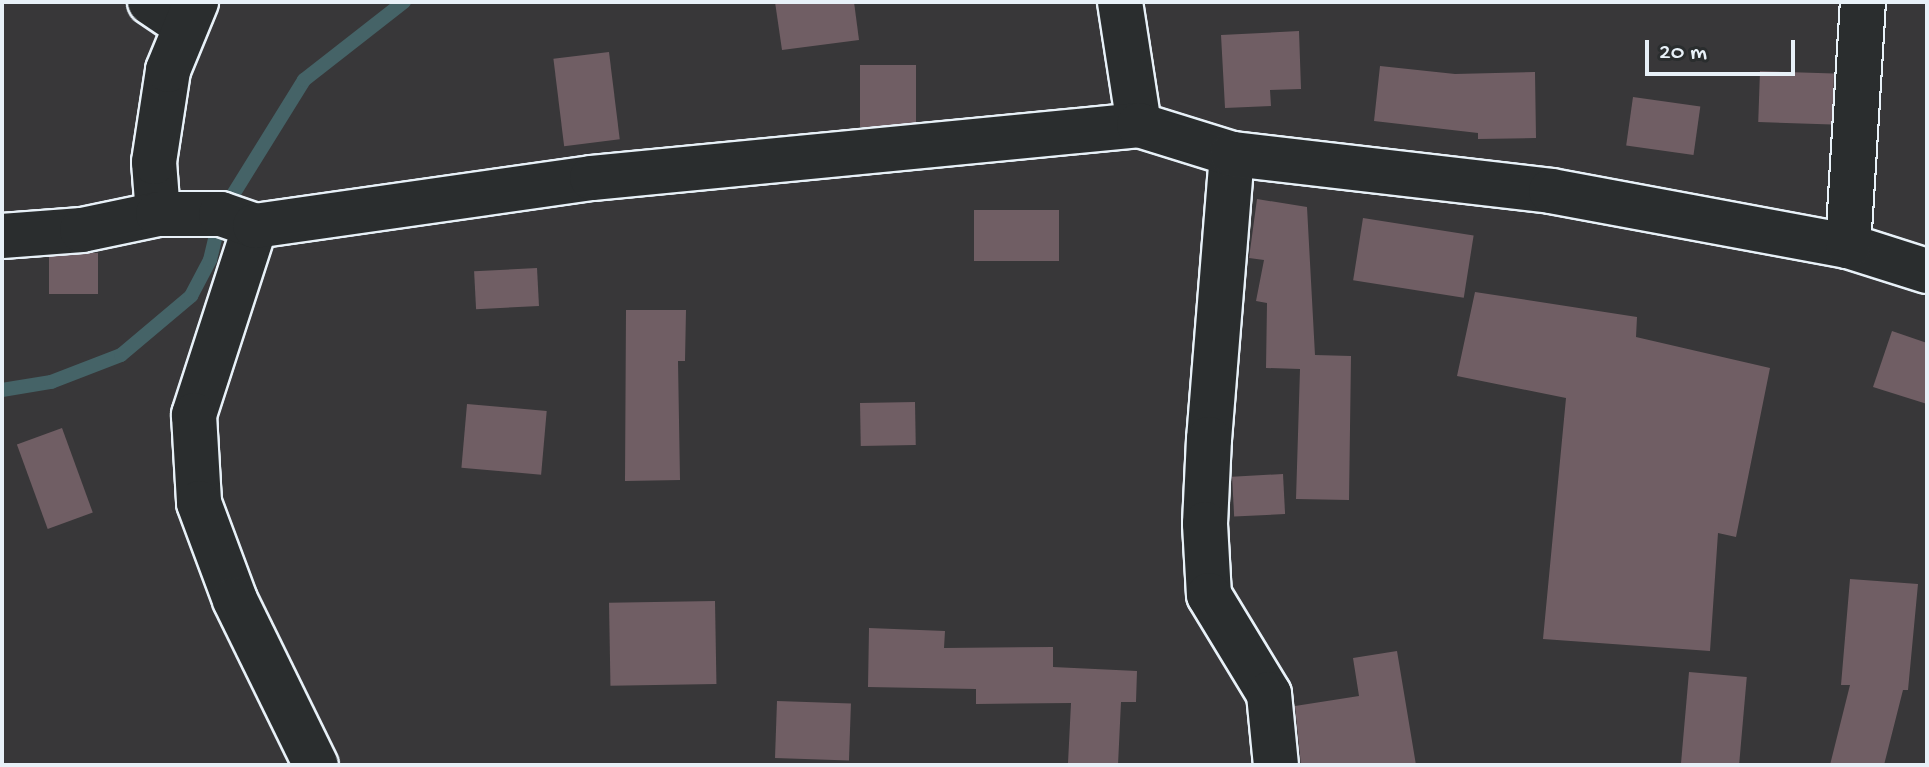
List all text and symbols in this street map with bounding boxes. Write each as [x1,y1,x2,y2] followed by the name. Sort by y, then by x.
[1649,24,1799,74] scale bar
[1659,39,1707,68] text: 20 m

